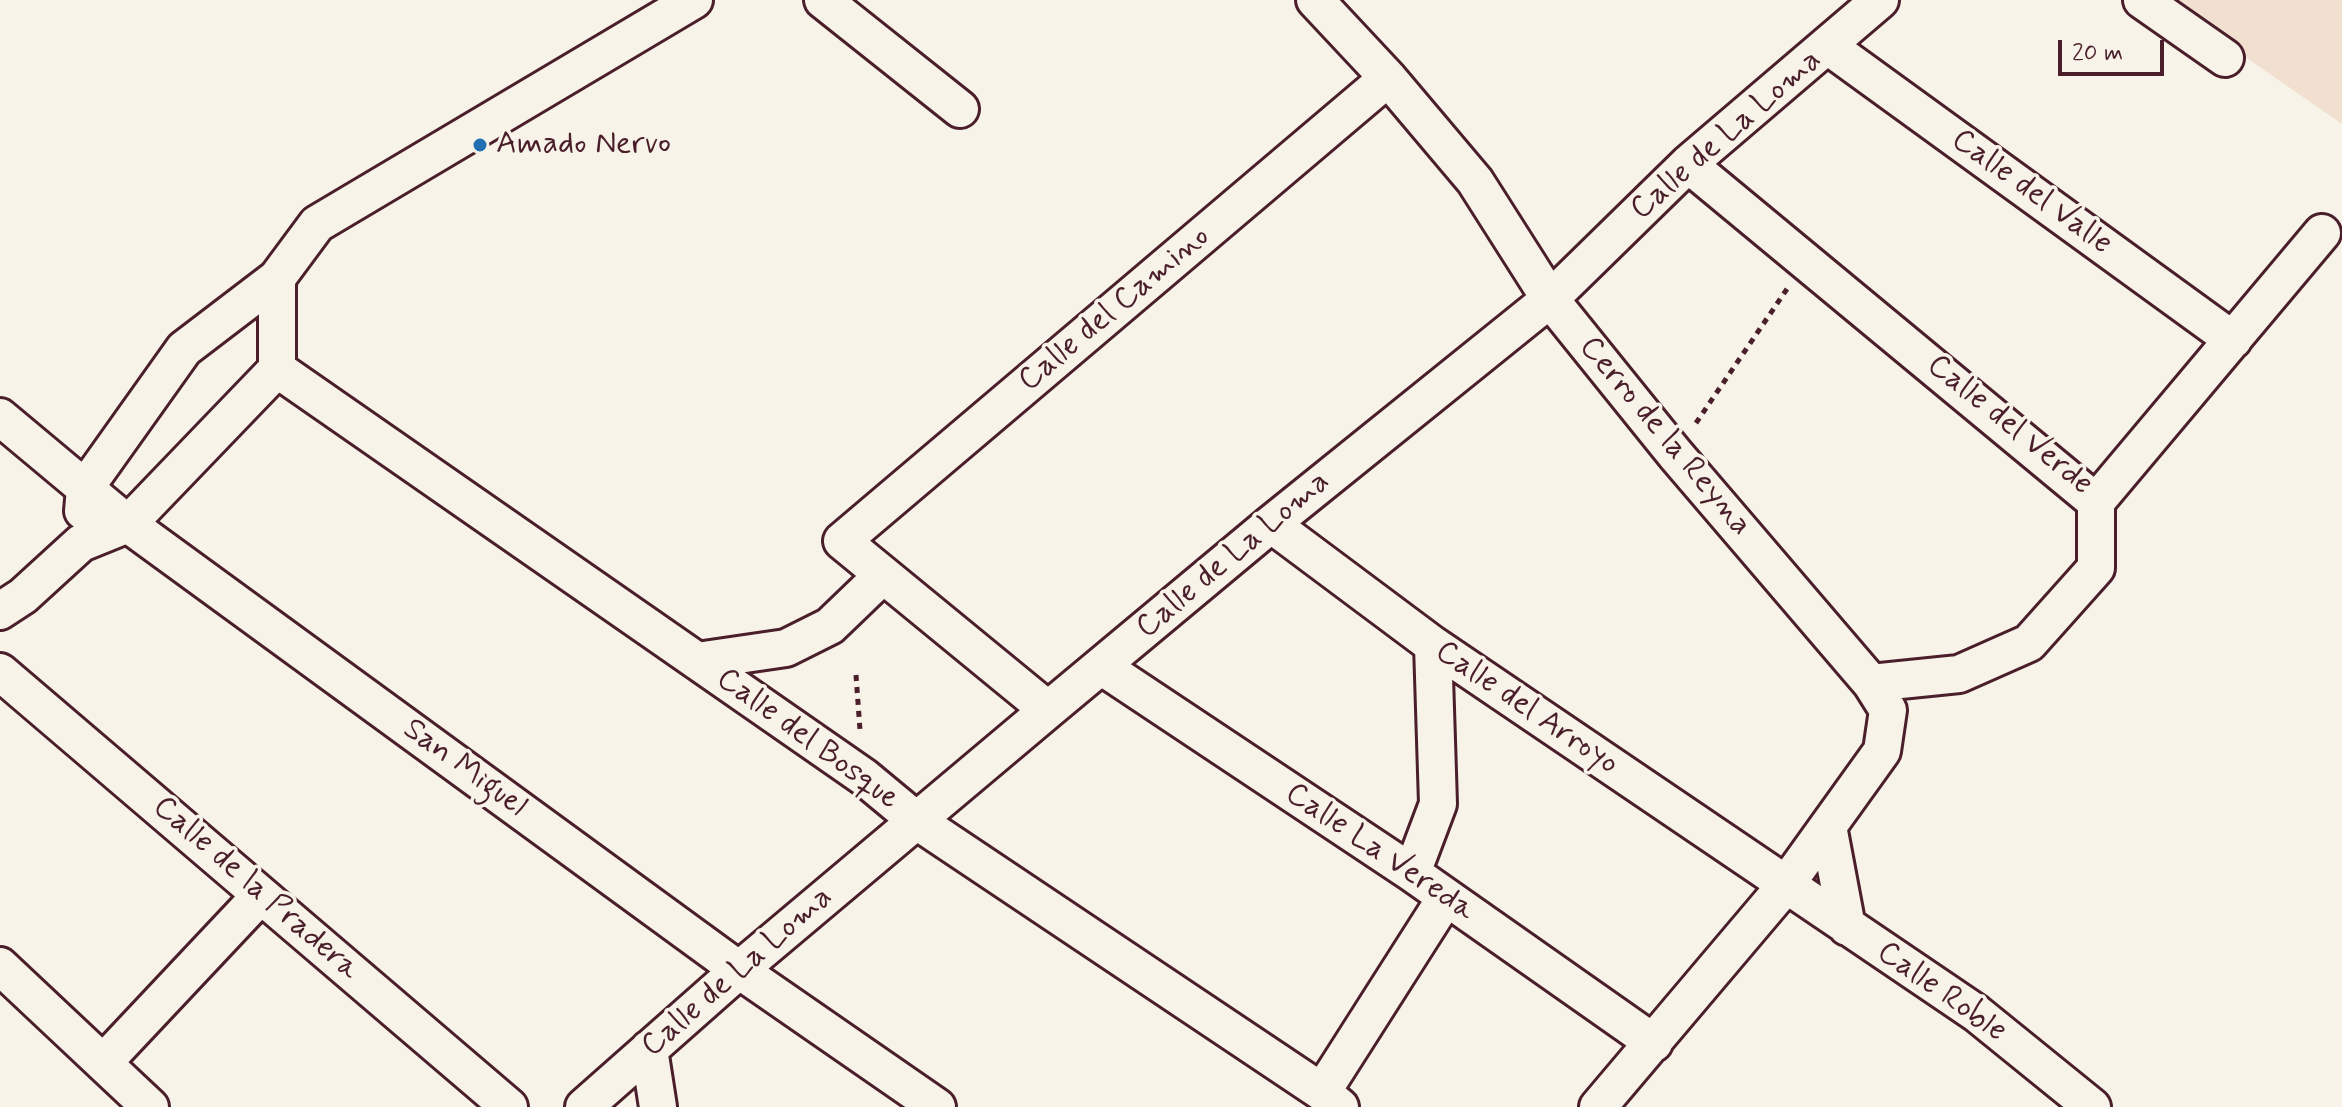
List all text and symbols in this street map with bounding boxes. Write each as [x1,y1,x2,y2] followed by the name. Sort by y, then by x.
[2062,24,2168,74] scale bar
[2072,38,2123,69] text: 20 m
[1624,43,1830,229] street label: Calle de La Loma
[1943,122,2119,264] street label: Calle del Valle
[496,126,671,164] place label: Amado Nervo
[471,136,489,154] marker: Amado Nervo
[1012,219,1218,401] street label: Calle del Camino
[1569,329,1759,545] street label: Cerro de la Reyna
[1918,347,2100,505] street label: Calle del Verde
[1129,464,1339,648] street label: Calle de La Loma
[1427,634,1625,784] street label: Calle del Arroyo
[708,661,906,819] street label: Calle del Bosque
[395,711,533,827] street label: San Miguel
[1277,775,1481,931] street label: Calle La Vereda
[144,789,366,989] street label: Calle de la Pradera
[635,880,841,1066] street label: Calle de La Loma
[1869,934,2013,1052] street label: Calle Roble

